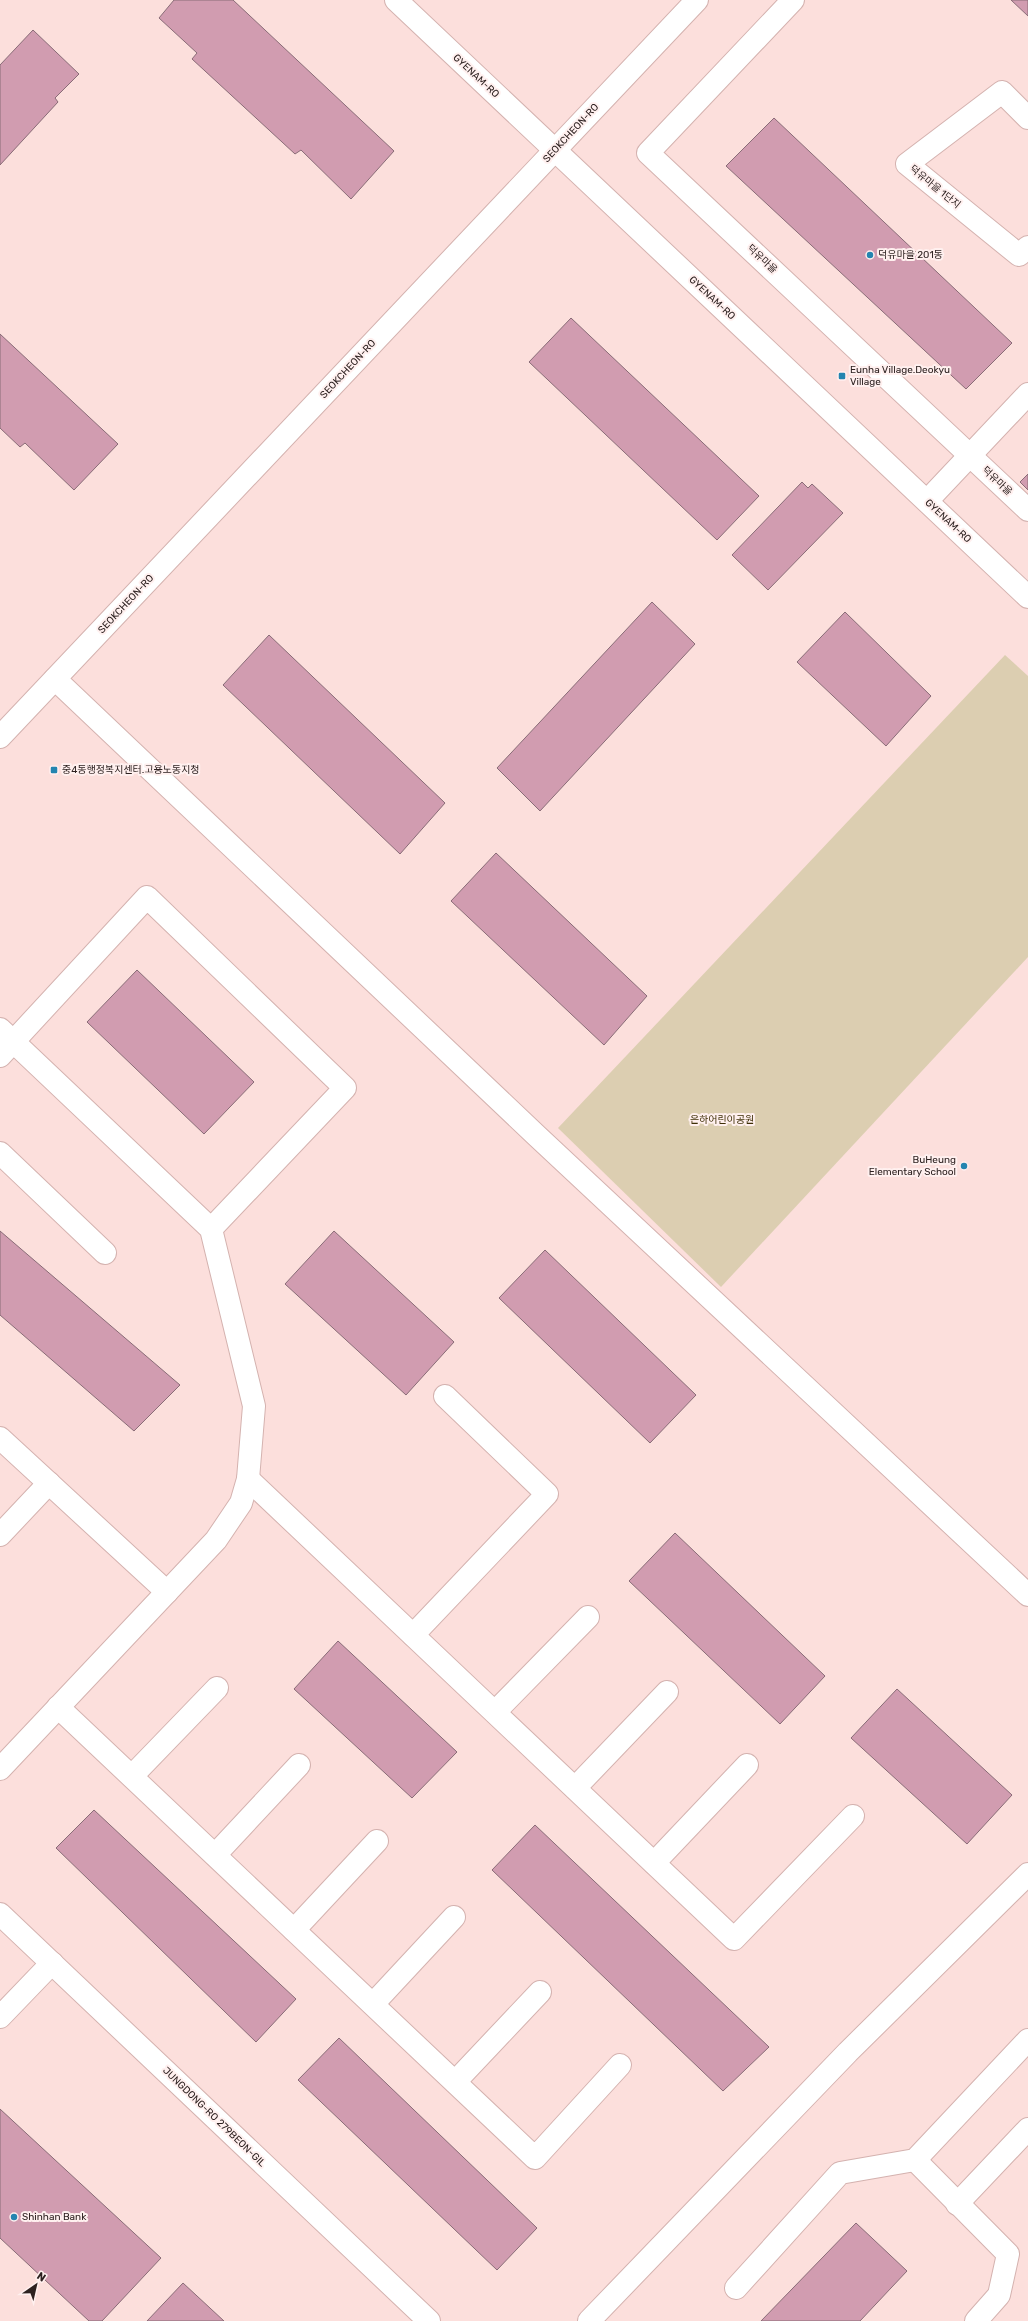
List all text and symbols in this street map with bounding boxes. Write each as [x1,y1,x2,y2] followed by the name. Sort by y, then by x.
[450,52,502,101] street label: GYENAM-RO
[541,101,602,165] street label: SEOKCHEON-RO
[907,163,963,211] street label: 덕유마을 1단지
[744,242,780,276] street label: 덕유마을
[878,249,943,261] place label: 덕유마을 201동
[865,250,875,260] marker: 덕유마을 201동
[686,274,738,323] street label: GYENAM-RO
[318,337,379,401] street label: SEOKCHEON-RO
[850,364,950,388] place label: Eunha Village.Deokyu Village
[837,371,847,381] marker: Eunha Village.Deokyu Village
[979,464,1015,498] street label: 덕유마을
[922,497,974,546] street label: GYENAM-RO
[96,572,157,636] street label: SEOKCHEON-RO
[62,764,200,776] place label: 중4동행정복지센터.고용노동지청
[49,765,59,775] marker: 중4동행정복지센터.고용노동지청
[690,1114,754,1126] park label: 은하어린이공원
[869,1154,956,1178] place label: BuHeung Elementary School
[959,1161,969,1171] marker: BuHeung Elementary School
[160,2065,268,2170] street label: JUNGDONG-RO 279BEON-GIL
[22,2211,87,2223] place label: Shinhan Bank
[9,2212,19,2222] marker: Shinhan Bank
[16,2265,56,2305] north arrow
[34,2270,48,2285] text: N

